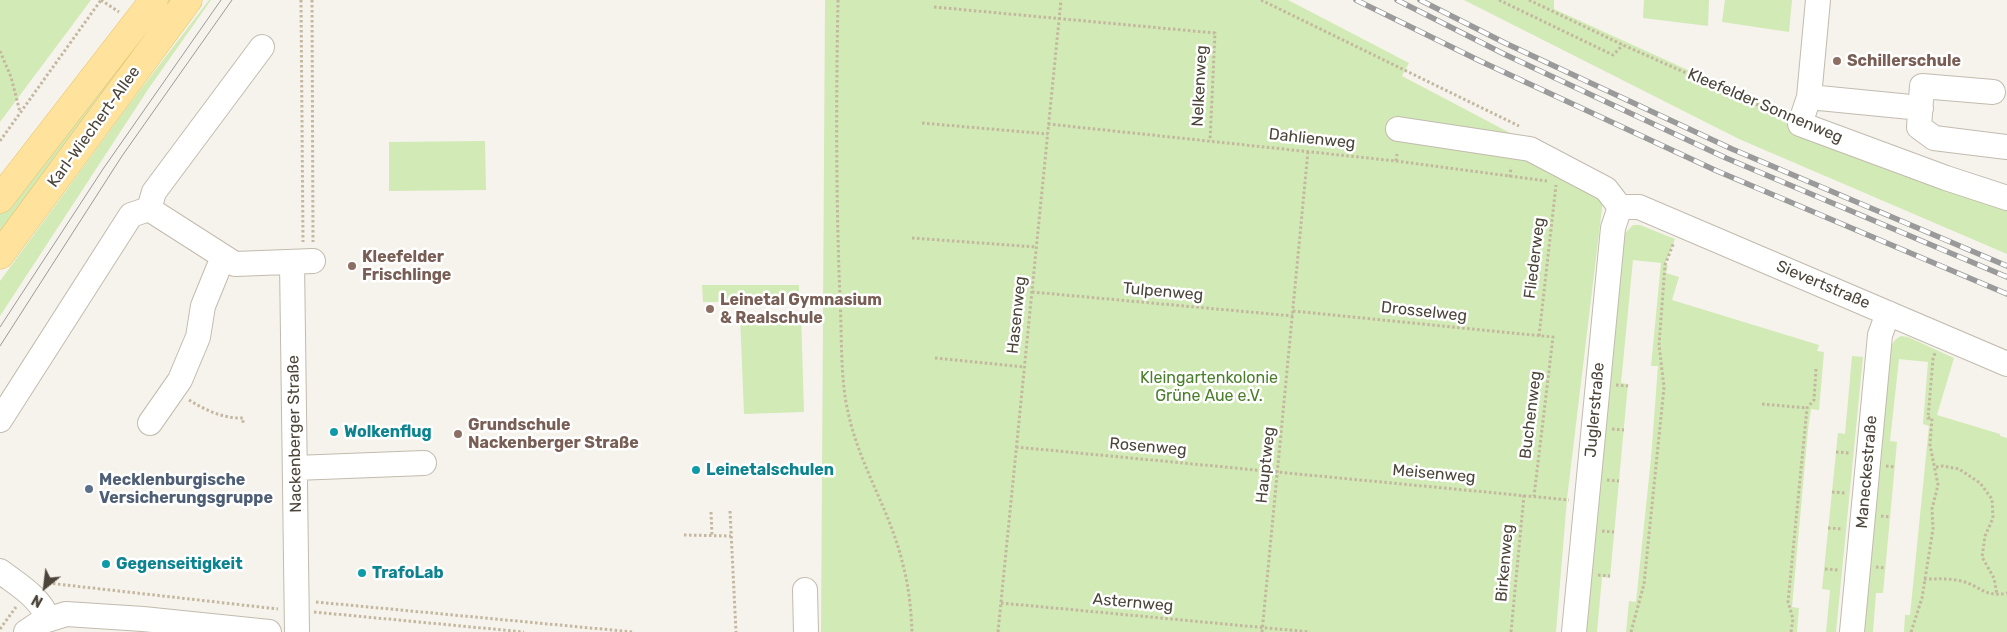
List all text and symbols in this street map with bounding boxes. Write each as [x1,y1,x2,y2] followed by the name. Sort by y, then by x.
[1188,45,1212,127] street label: Nelkenweg
[1847,51,1961,71] place label: Schillerschule
[1831,55,1843,67] marker: Schillerschule
[44,63,144,191] street label: Karl-Wiechert-Allee
[1684,65,1846,147] street label: Kleefelder Sonnenweg
[1268,125,1356,153] street label: Dahlienweg
[1520,216,1550,300] street label: Fliederweg
[362,247,451,285] place label: Kleefelder Frischlinge
[1773,257,1873,313] street label: Sievertstraße
[346,260,358,272] marker: Kleefelder Frischlinge
[1003,275,1031,355] street label: Hasenweg
[1122,279,1204,305] street label: Tulpenweg
[720,290,882,328] place label: Leinetal Gymnasium & Realschule
[1380,298,1468,326] street label: Drosselweg
[704,303,716,315] marker: Leinetal Gymnasium & Realschule
[284,355,306,513] street label: Nackenberger Straße
[1581,361,1609,459] street label: Juglerstraße
[1140,368,1278,406] park label: Kleingartenkolonie Grüne Aue e.V.
[1516,370,1546,460] street label: Buchenweg
[468,415,639,453] place label: Grundschule Nackenberger Straße
[1852,415,1882,529] street label: Maneckestraße
[344,422,432,442] place label: Wolkenflug
[328,426,340,438] marker: Wolkenflug
[1252,426,1280,504] street label: Hauptweg
[452,428,464,440] marker: Grundschule Nackenberger Straße
[1109,434,1187,460] street label: Rosenweg
[706,460,834,480] place label: Leinetalschulen
[1392,461,1476,487] street label: Meisenweg
[690,464,702,476] marker: Leinetalschulen
[99,470,273,508] place label: Mecklenburgische Versicherungsgruppe
[83,483,95,495] marker: Mecklenburgische Versicherungsgruppe
[1492,523,1518,603] street label: Birkenweg
[116,554,243,574] place label: Gegenseitigkeit
[100,558,112,570] marker: Gegenseitigkeit
[20,562,70,612] north arrow
[372,563,444,583] place label: TrafoLab
[356,567,368,579] marker: TrafoLab
[1092,590,1174,616] street label: Asternweg
[29,591,46,610] text: N

